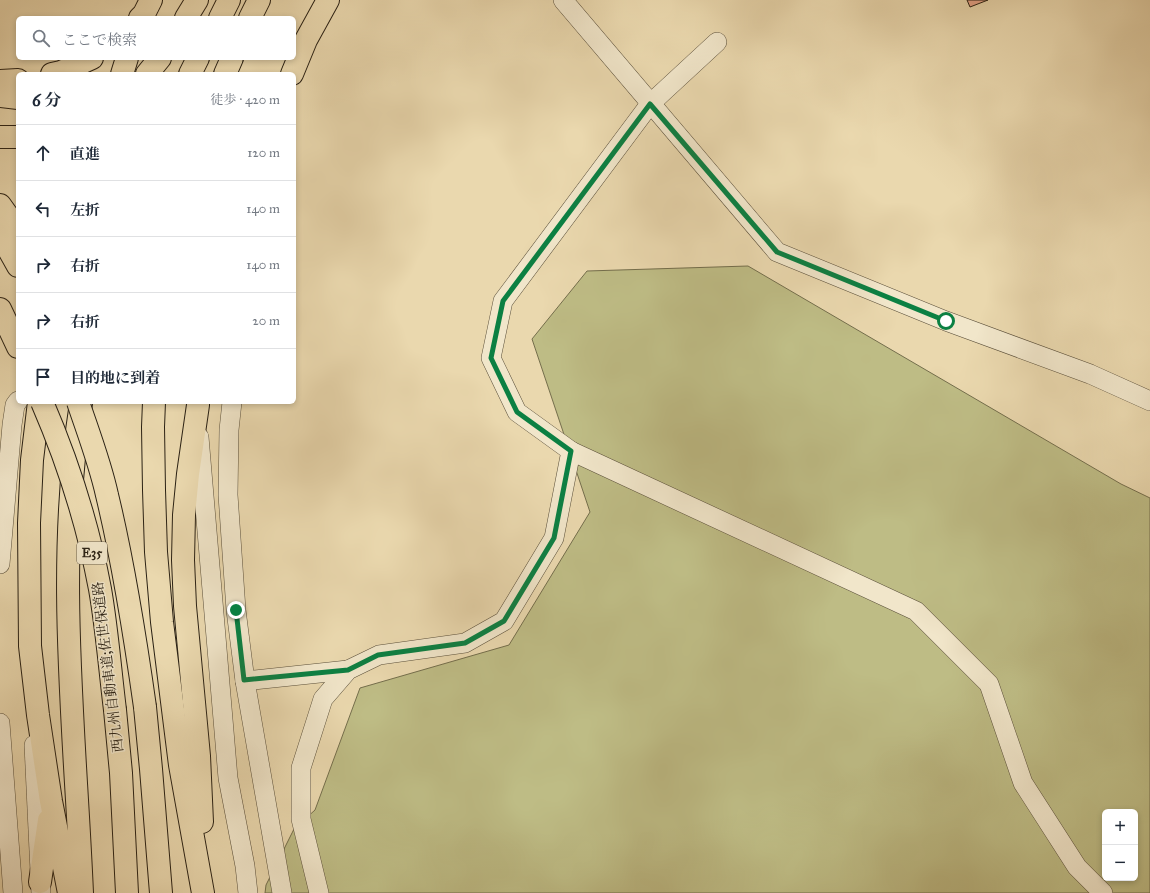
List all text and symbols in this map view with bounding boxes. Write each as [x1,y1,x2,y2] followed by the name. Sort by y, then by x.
[16,16,296,60] search box
[30,27,52,49] icon: search
[62,31,137,49] text: ここで検索
[32,90,61,111] text: 6 分
[211,92,280,108] text: 徒歩 · 420 m
[32,142,54,164] icon: ahead
[70,145,100,163] text: 直進
[247,145,280,161] text: 120 m
[32,198,54,220] icon: left
[70,201,100,219] text: 左折
[246,201,280,217] text: 140 m
[32,254,54,276] icon: right
[70,257,100,275] text: 右折
[246,257,280,273] text: 140 m
[32,310,54,332] icon: right
[937,312,955,330] route start
[70,313,100,331] text: 右折
[252,313,280,329] text: 20 m
[32,366,54,388] icon: arrive
[70,369,160,387] text: 目的地に到着
[77,542,107,564] road number: E35
[89,581,127,753] street label: 西九州自動車道;佐世保道路
[227,601,245,619] route end
[1102,809,1138,881] map controls
[1102,809,1138,845] button: +
[1102,845,1138,881] button: −

